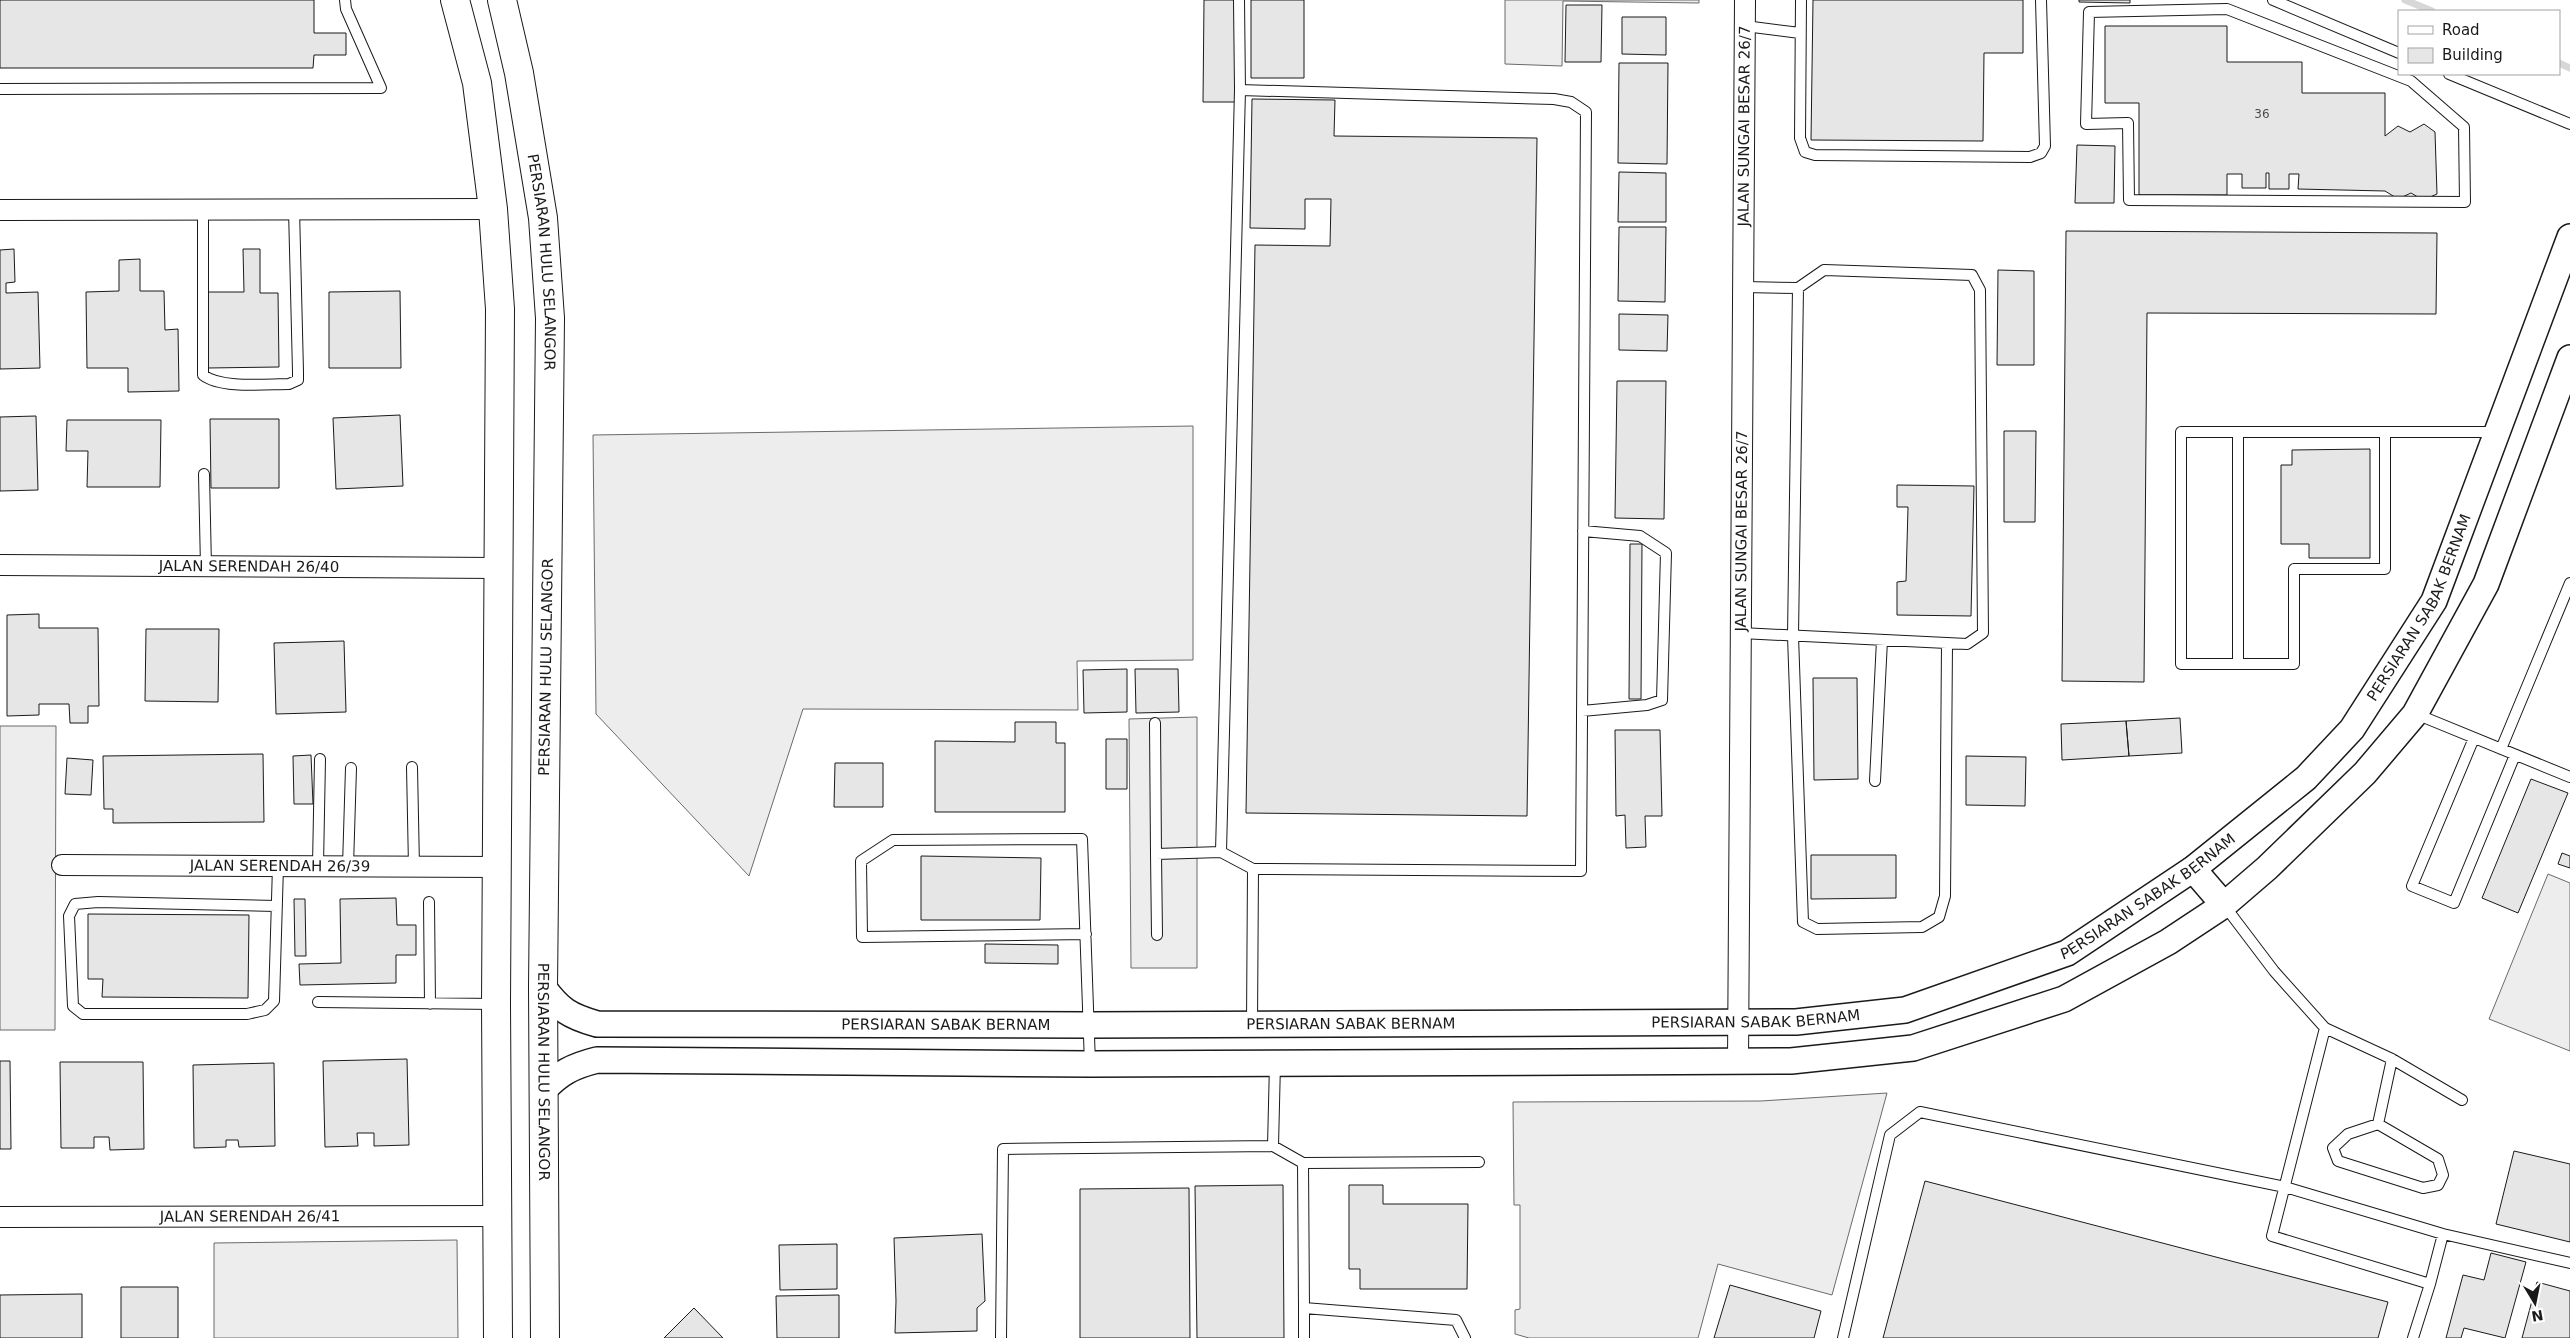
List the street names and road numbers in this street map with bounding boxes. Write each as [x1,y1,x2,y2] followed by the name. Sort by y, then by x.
[1735,25,1754,228] street label: JALAN SUNGAI BESAR 26/7
[524,152,559,371] street label: PERSIARAN HULU SELANGOR
[1732,430,1751,633] street label: JALAN SUNGAI BESAR 26/7
[2363,511,2475,704] street label: PERSIARAN SABAK BERNAM
[158,557,339,576] street label: JALAN SERENDAH 26/40
[535,558,557,776] street label: PERSIARAN HULU SELANGOR
[2058,830,2239,964] street label: PERSIARAN SABAK BERNAM
[189,857,370,875] street label: JALAN SERENDAH 26/39
[534,963,553,1181] street label: PERSIARAN HULU SELANGOR
[1651,1006,1861,1032] street label: PERSIARAN SABAK BERNAM
[1246,1014,1455,1033] street label: PERSIARAN SABAK BERNAM
[841,1015,1050,1034] street label: PERSIARAN SABAK BERNAM
[159,1207,340,1226] street label: JALAN SERENDAH 26/41

